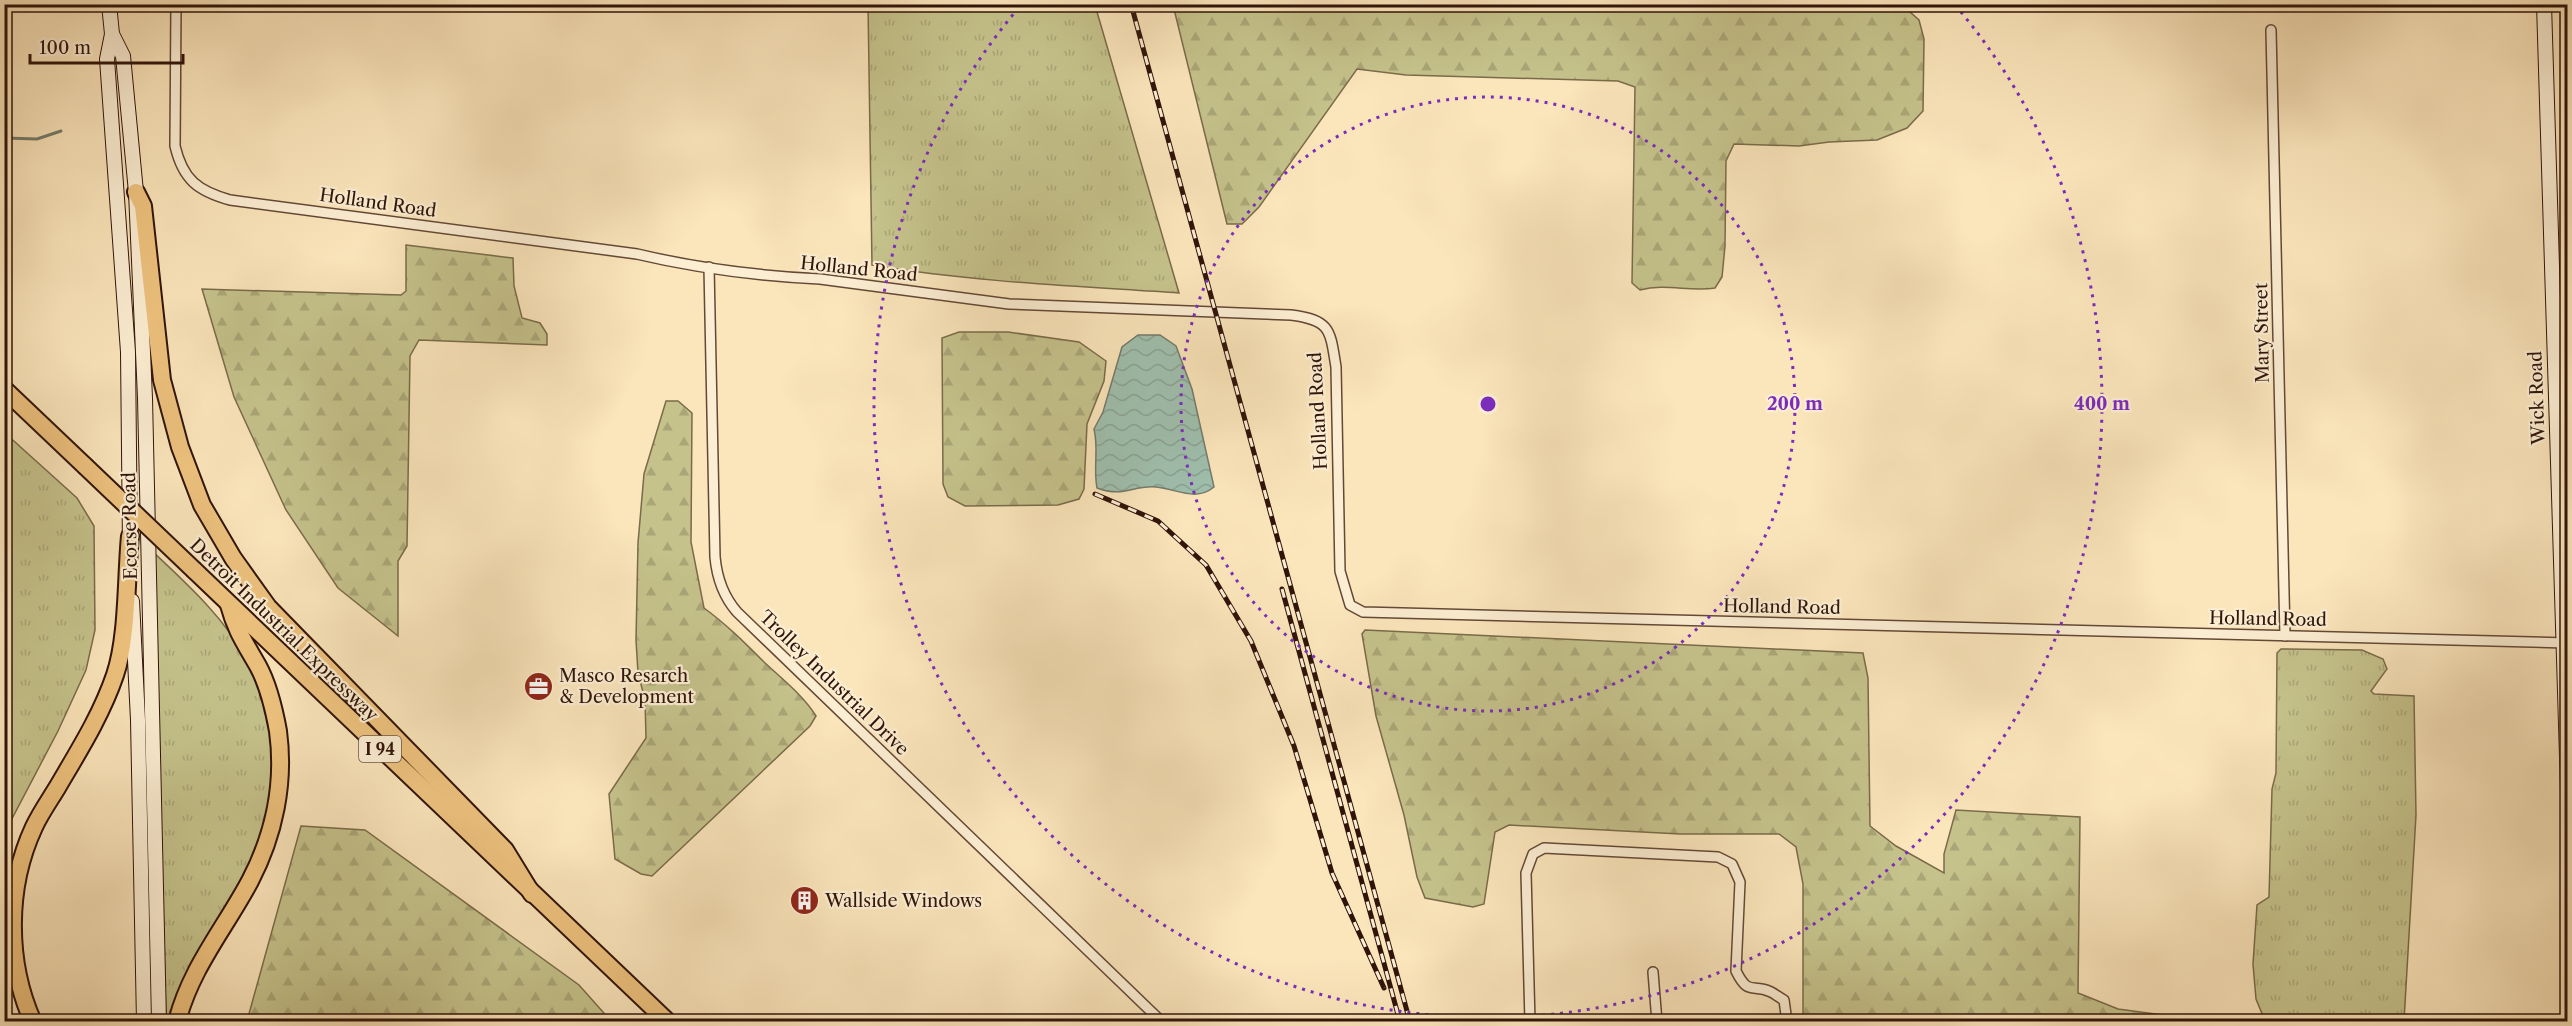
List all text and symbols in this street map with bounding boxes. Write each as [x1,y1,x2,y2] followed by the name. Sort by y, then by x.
[30,27,183,65] scale bar
[39,37,91,59] text: 100 m
[318,184,438,222] street label: Holland Road
[799,252,919,286] street label: Holland Road
[2250,282,2274,383] street label: Mary Street
[2524,351,2550,446] street label: Wick Road
[1304,352,1332,470] street label: Holland Road
[1767,393,1823,415] text: 200 m
[2074,393,2130,415] text: 400 m
[1478,394,1498,414] centre of rings
[118,472,142,580] street label: Ecorse Road
[185,534,383,727] street label: Detroit Industrial Expressway
[1723,595,1841,619] street label: Holland Road
[755,606,913,760] street label: Trolley Industrial Drive
[2209,607,2327,631] street label: Holland Road
[559,665,695,708] place label: Masco Resarch & Development
[522,670,554,702] office icon: Masco Resarch & Development
[359,736,401,762] road number: I 94
[788,885,820,917] building icon: Wallside Windows
[824,890,982,912] place label: Wallside Windows

